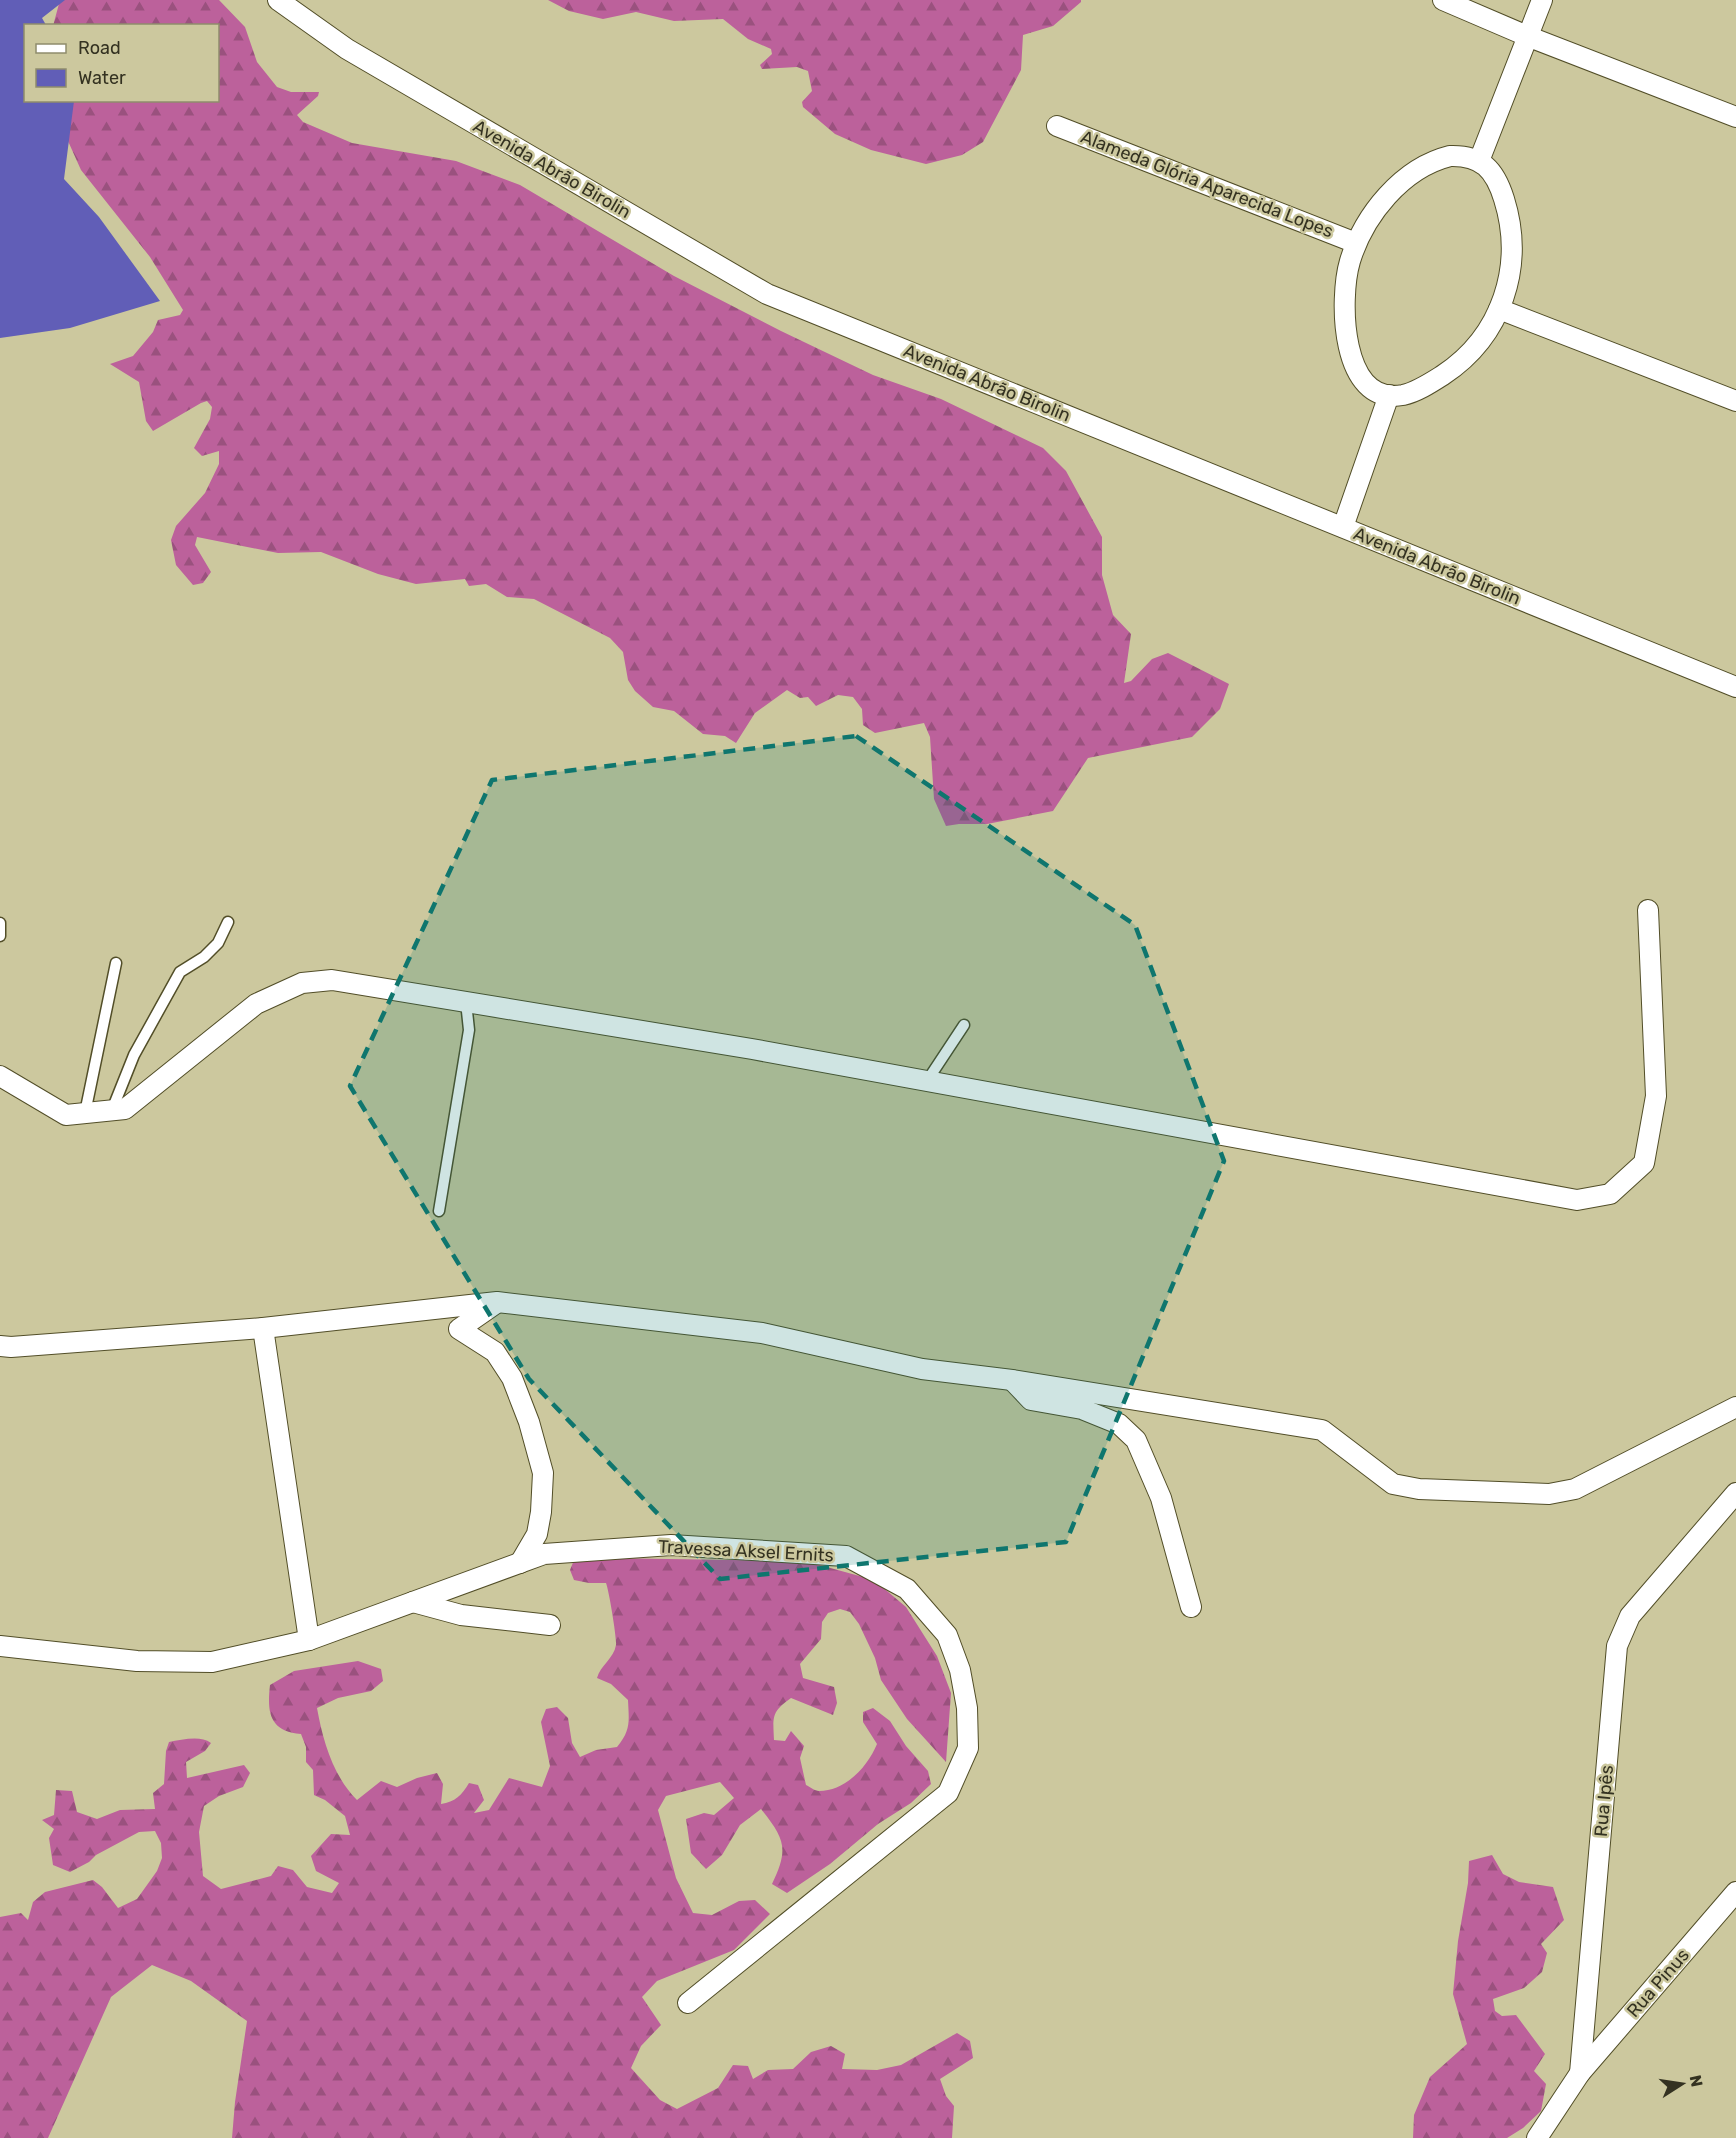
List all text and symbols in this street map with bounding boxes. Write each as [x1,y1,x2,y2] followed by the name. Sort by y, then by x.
[24,24,219,102] legend
[78,37,121,59] text: Road
[78,67,126,89] text: Water
[469,115,635,223] street label: Avenida Abrão Birolin
[1078,126,1336,242] street label: Alameda Glória Aparecida Lopes
[900,339,1074,427] street label: Avenida Abrão Birolin
[1350,522,1524,610] street label: Avenida Abrão Birolin
[658,1535,834,1567] street label: Travessa Aksel Ernits
[1590,1764,1618,1838] street label: Rua Ipês
[1622,1944,1694,2022] street label: Rua Pinus
[1652,2054,1712,2114] north arrow
[1686,2073,1707,2089] text: N

